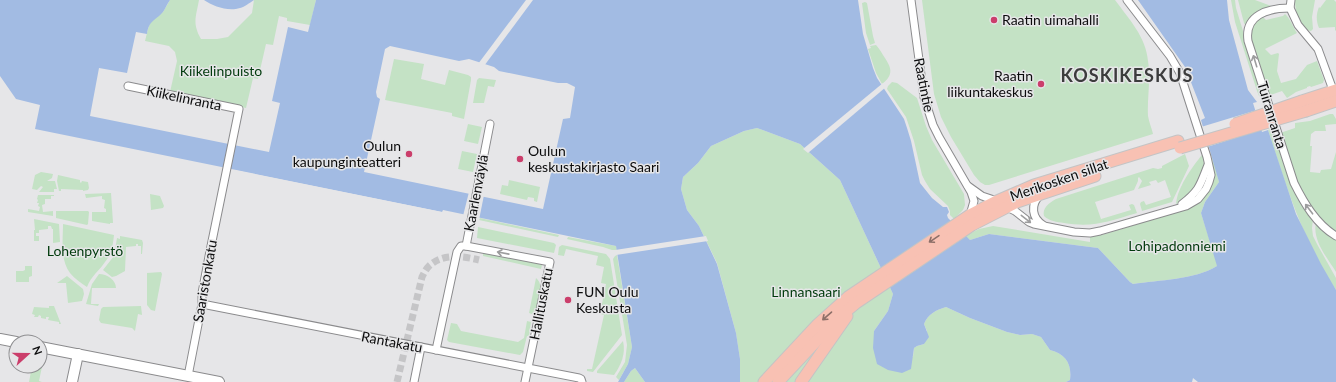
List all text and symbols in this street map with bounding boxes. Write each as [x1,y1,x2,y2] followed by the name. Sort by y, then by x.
[1002,11,1099,28] place label: Raatin uimahalli
[989,15,999,25] marker: Raatin uimahalli
[1251,55,1258,68] one-way arrow
[911,56,938,113] street label: Raatintie
[180,62,262,79] park label: Kiikelinpuisto
[1061,64,1193,86] district label: KOSKIKESKUS
[947,67,1033,100] place label: Raatin liikuntakeskus
[1036,79,1046,89] marker: Raatin liikuntakeskus
[1254,79,1291,151] street label: Tuiranranta
[145,81,223,114] street label: Kiikelinranta
[293,137,401,170] place label: Oulun kaupunginteatteri
[528,142,659,175] place label: Oulun keskustakirjasto Saari
[404,149,414,159] marker: Oulun kaupunginteatteri
[460,153,491,233] street label: Kaarlenväylä
[515,154,525,164] marker: Oulun keskustakirjasto Saari
[1007,155,1110,204] street label: Merikosken sillat
[1305,204,1313,215] one-way arrow
[1021,215,1032,224] one-way arrow
[929,235,940,243] one-way arrow
[1128,237,1226,254] park label: Lohipadonniemi
[189,238,220,323] street label: Saaristonkatu
[47,242,123,259] park label: Lohenpyrstö
[497,249,510,257] one-way arrow
[525,266,556,341] street label: Hallituskatu
[576,283,639,316] place label: FUN Oulu Keskusta
[771,283,841,300] park label: Linnansaari
[563,295,573,305] marker: FUN Oulu Keskusta
[822,311,832,320] one-way arrow
[360,327,424,356] street label: Rantakatu
[8,334,48,374] north arrow
[30,344,45,357] text: N

